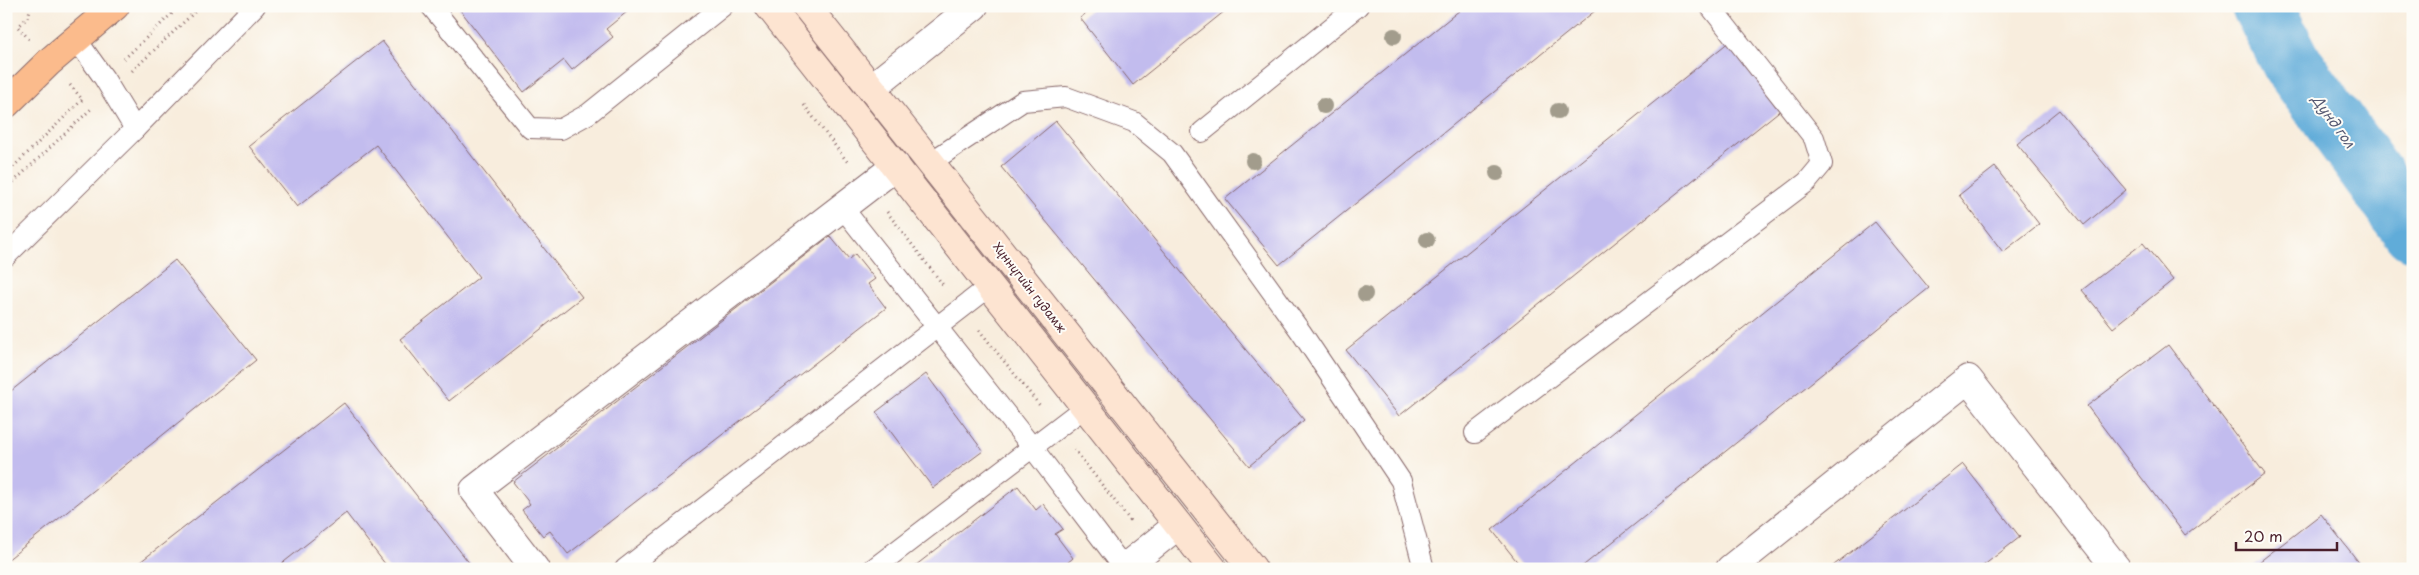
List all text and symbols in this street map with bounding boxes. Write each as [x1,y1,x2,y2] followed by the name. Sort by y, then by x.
[2306,88,2361,152] water label: Дунд гол
[989,238,1071,336] street label: Хүннүгийн гудамж
[2236,520,2338,552] scale bar
[2244,524,2283,547] text: 20 m

